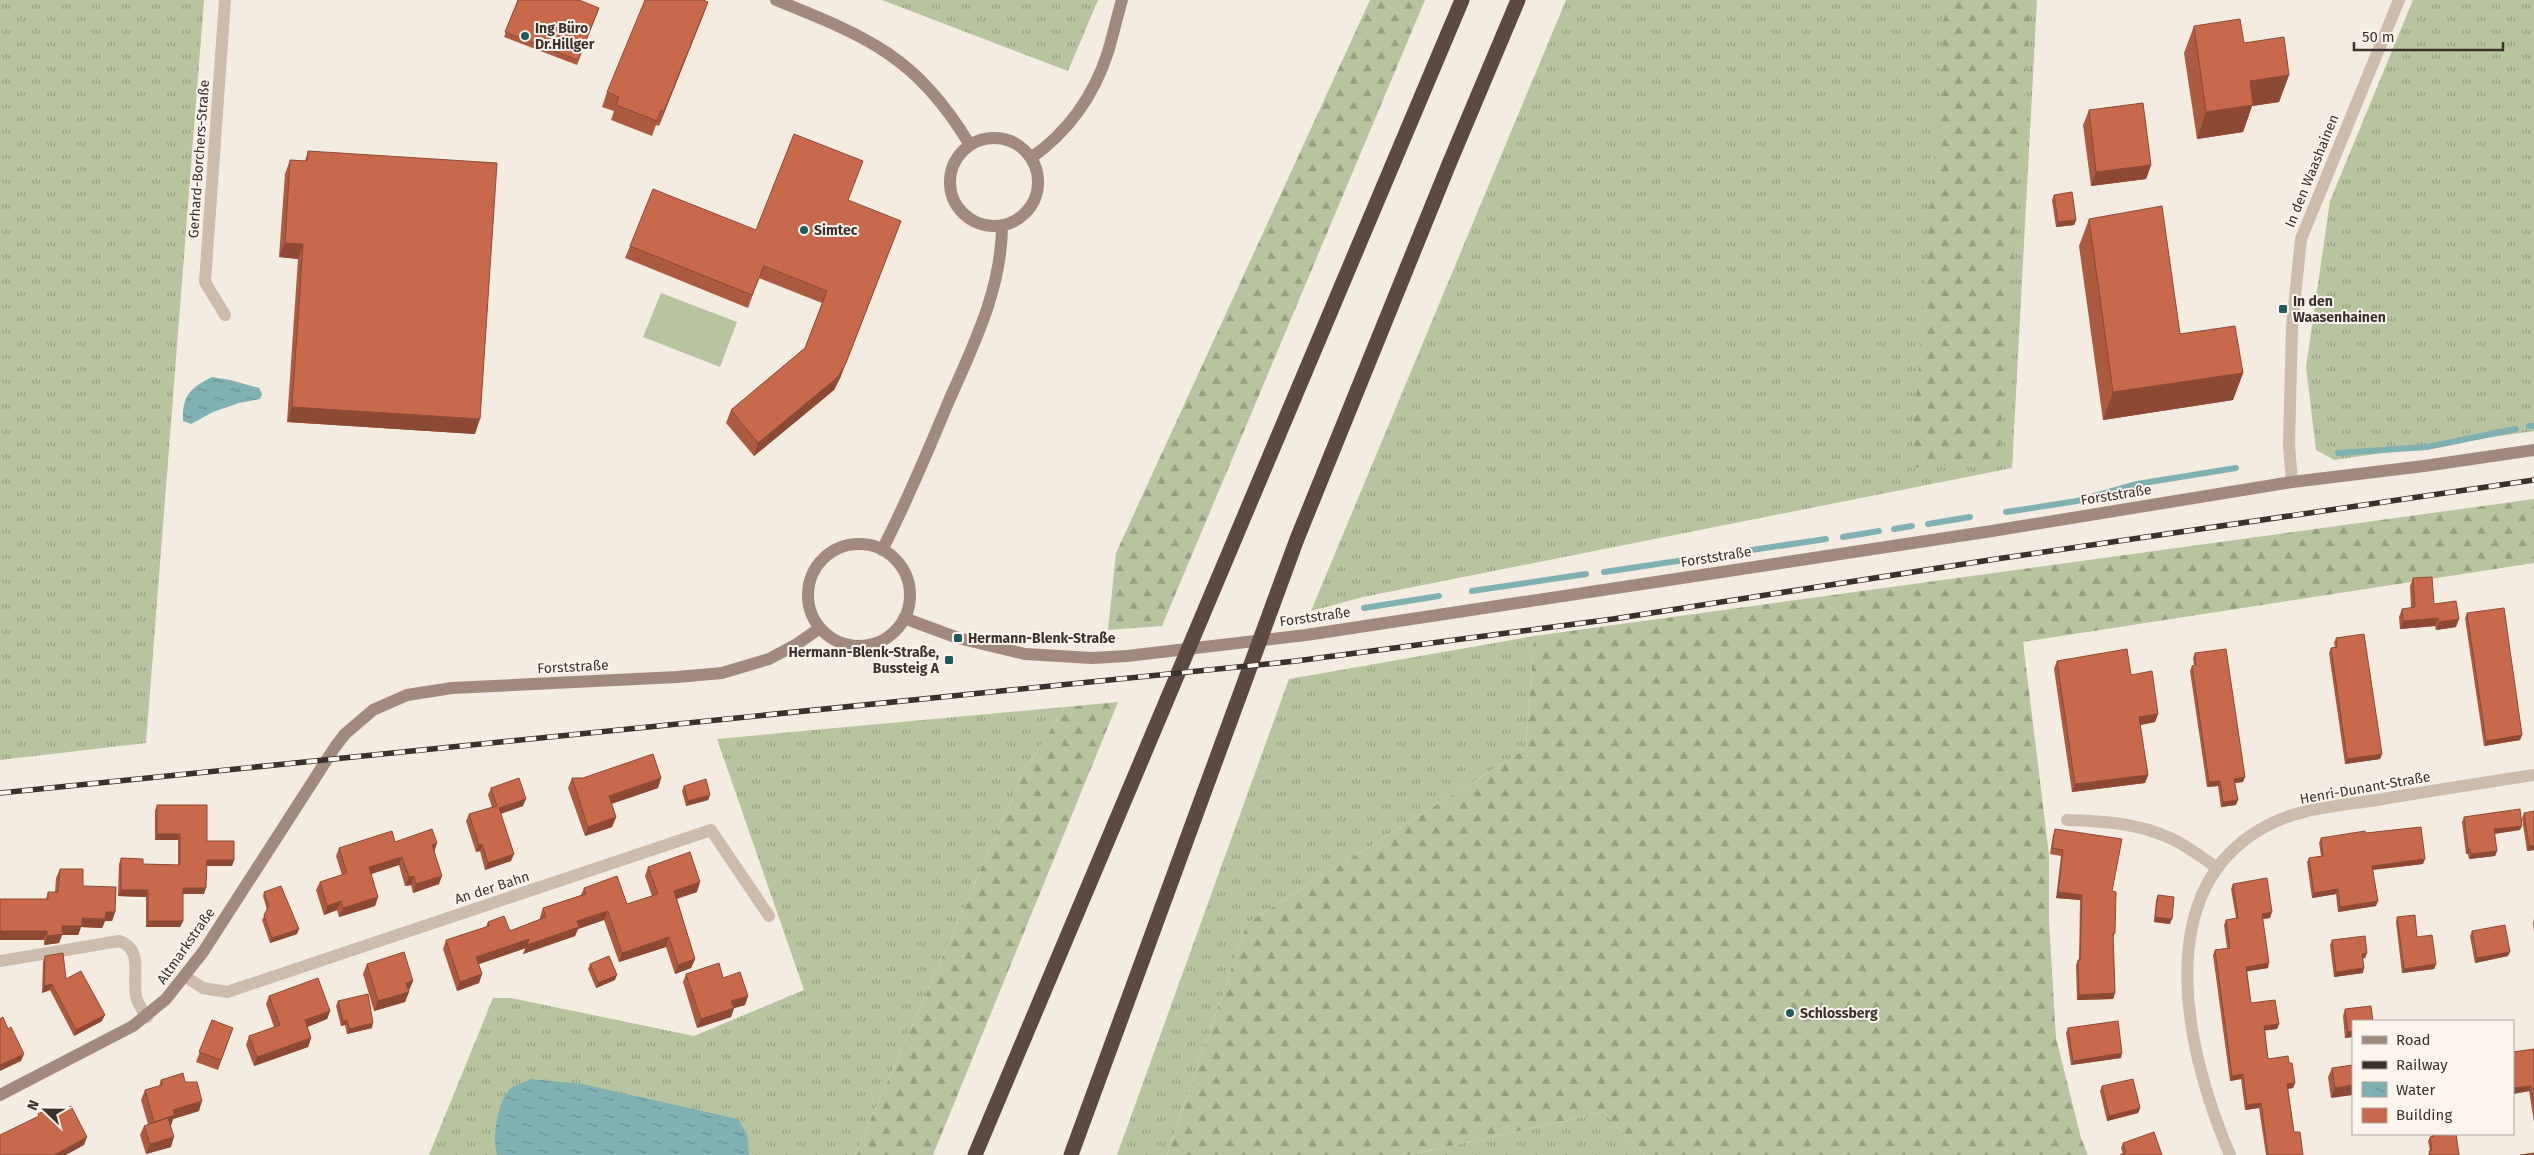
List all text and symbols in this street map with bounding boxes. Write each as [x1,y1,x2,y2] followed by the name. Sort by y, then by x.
[535,20,595,53] place label: Ing Büro Dr.Hillger
[2354,20,2503,52] scale bar
[2362,28,2395,46] text: 50 m
[519,30,531,42] marker: Ing Büro Dr.Hillger
[185,79,213,239] street label: Gerhard-Borchers-Straße
[2282,112,2342,230] street label: In den Waashainen
[814,222,858,239] place label: Simtec
[798,224,810,236] marker: Simtec
[2293,293,2386,326] place label: In den Waasenhainen
[2277,303,2289,315] marker: In den Waasenhainen
[2079,481,2153,509] street label: Forststraße
[1679,543,1753,571] street label: Forststraße
[1278,604,1352,630] street label: Forststraße
[968,630,1116,647] place label: Hermann-Blenk-Straße
[952,632,964,644] marker: Hermann-Blenk-Straße
[788,644,940,677] place label: Hermann-Blenk-Straße, Bussteig A
[943,654,955,666] marker: Hermann-Blenk-Straße, Bussteig A
[537,657,609,677] street label: Forststraße
[2298,768,2432,808] street label: Henri-Dunant-Straße
[452,868,532,908] street label: An der Bahn
[153,905,219,987] street label: Altmarkstraße
[1800,1005,1878,1022] place label: Schlossberg
[1784,1007,1796,1019] marker: Schlossberg
[2352,1020,2514,1135] legend
[2396,1031,2431,1049] text: Road
[2396,1056,2448,1074] text: Railway
[2396,1081,2435,1099] text: Water
[20,1085,70,1135] north arrow
[24,1098,43,1113] text: N
[2396,1106,2452,1124] text: Building

